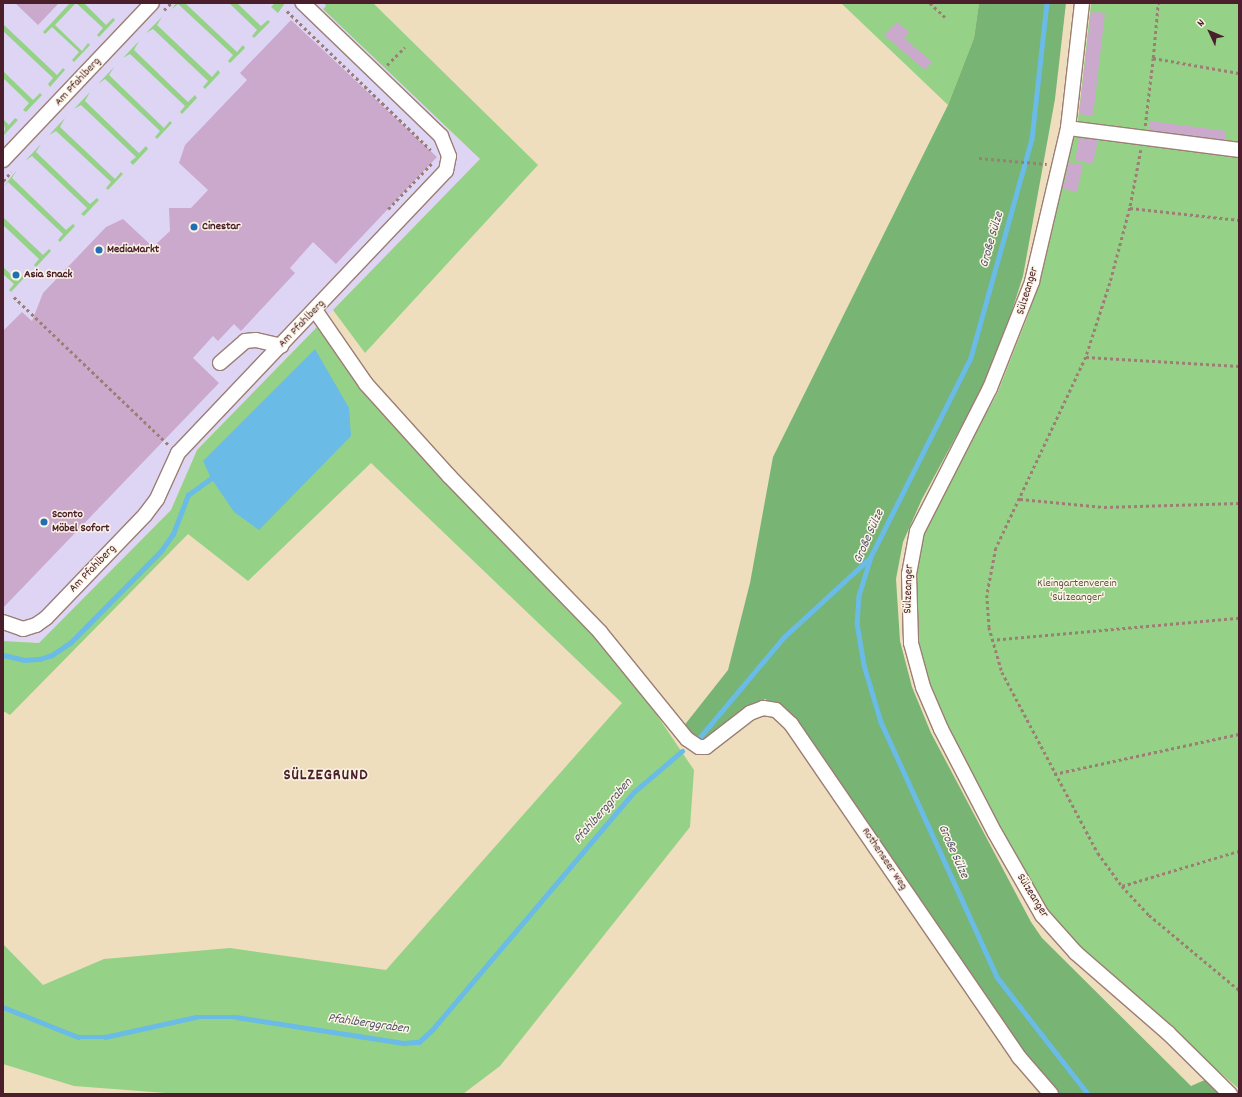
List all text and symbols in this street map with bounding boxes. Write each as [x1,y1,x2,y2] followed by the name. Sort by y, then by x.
[1190,12,1230,52] north arrow
[1194,16,1209,31] text: N
[52,55,104,109] street label: Am Pfahlberg
[978,210,1008,270] water label: Große Sülze
[202,220,241,234] place label: Cinestar
[189,222,199,232] marker: Cinestar
[107,243,159,257] place label: MediaMarkt
[94,245,104,255] marker: MediaMarkt
[1014,265,1042,317] street label: Sülzeanger
[24,268,72,282] place label: Asia Snack
[11,270,21,280] marker: Asia Snack
[276,297,328,351] street label: Am Pfahlberg
[52,508,110,536] place label: Sconto Möbel Sofort
[851,508,889,566] water label: Große Sülze
[39,517,49,527] marker: Sconto Möbel Sofort
[67,542,119,596] street label: Am Pfahlberg
[901,564,917,614] street label: Sülzeanger
[1037,577,1117,605] park label: Kleingartenverein 'Sülzeanger'
[284,766,368,786] district label: SÜLZEGRUND
[571,776,637,848] water label: Pfahlberggraben
[933,823,971,881] water label: Große Sülze
[858,825,910,893] street label: Rothenseer Weg
[1013,871,1051,921] street label: Sülzeanger
[327,1012,409,1038] water label: Pfahlberggraben

